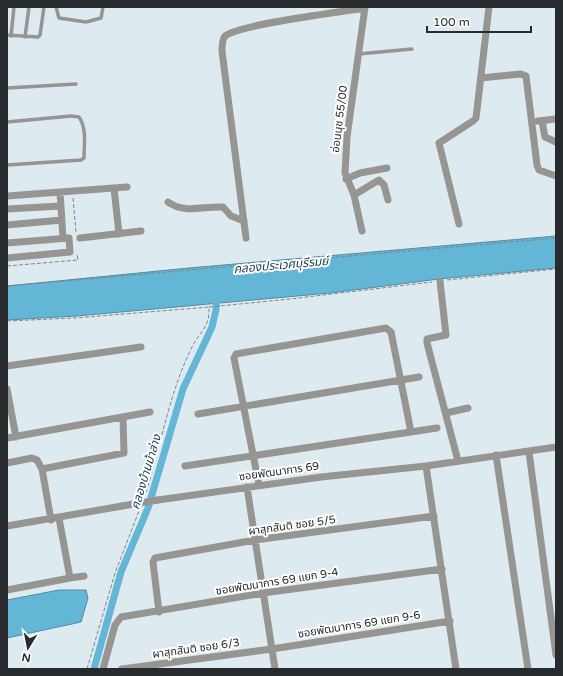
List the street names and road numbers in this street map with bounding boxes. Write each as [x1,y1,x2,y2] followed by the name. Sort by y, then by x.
[329,85,350,153] street label: อ่อนนุช 55/00
[238,459,320,484] street label: ซอยพัฒนาการ 69
[248,513,337,538] street label: ผาสุกสันติ ซอย 5/5
[215,565,339,598] street label: ซอยพัฒนาการ 69 แยก 9-4
[297,608,421,641] street label: ซอยพัฒนาการ 69 แยก 9-6
[152,636,241,661] street label: ผาสุกสันติ ซอย 6/3

